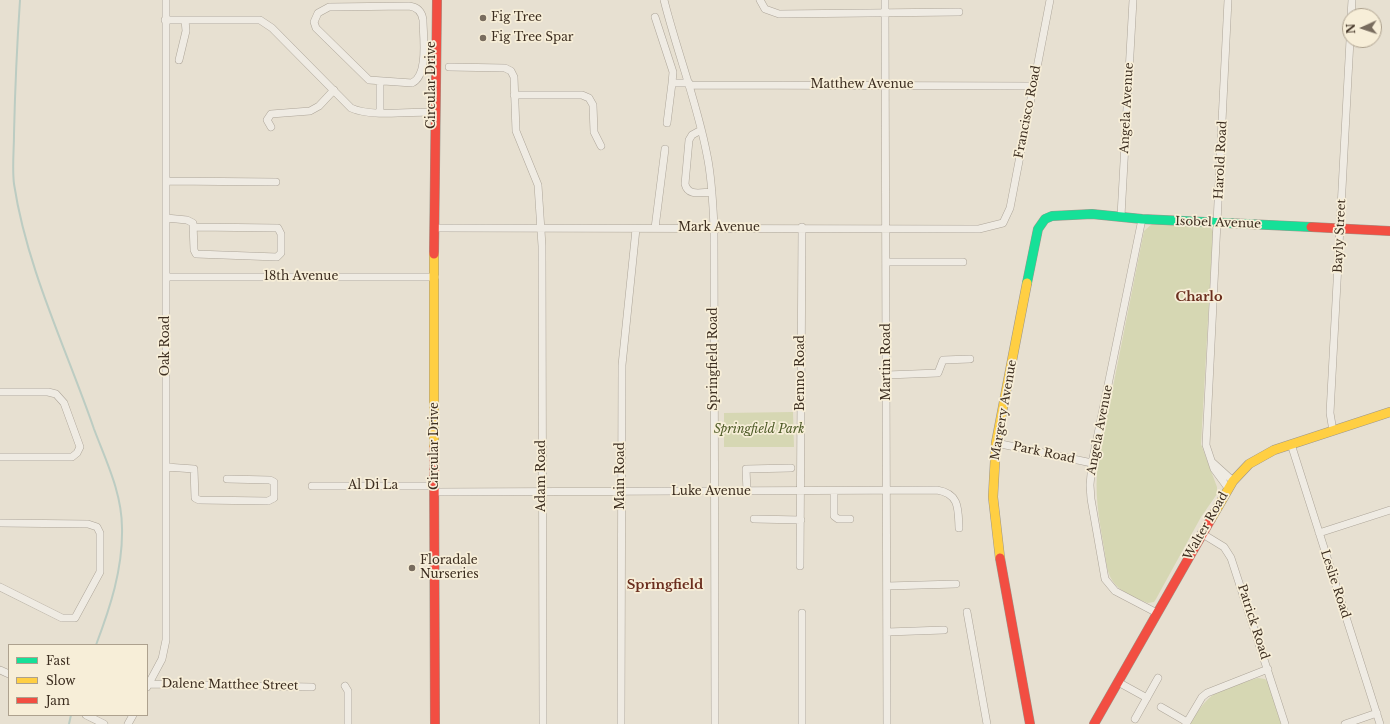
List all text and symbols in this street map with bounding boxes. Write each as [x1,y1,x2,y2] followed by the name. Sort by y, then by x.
[1342,8,1382,48] north arrow
[491,11,542,25] place label: Fig Tree
[478,13,488,23] marker: Fig Tree
[1344,23,1358,34] text: N
[491,31,574,45] place label: Fig Tree Spar
[478,33,488,43] marker: Fig Tree Spar
[425,41,439,129] street label: Circular Drive
[1117,62,1137,154] street label: Angela Avenue
[1012,64,1044,160] street label: Francisco Road
[810,78,914,92] street label: Matthew Avenue
[1212,120,1230,200] street label: Harold Road
[1331,199,1349,273] street label: Bayly Street
[1175,214,1261,232] street label: Isobel Avenue
[678,221,760,235] street label: Mark Avenue
[264,270,338,284] street label: 18th Avenue
[1175,289,1223,305] district label: Charlo
[707,307,721,411] street label: Springfield Road
[159,316,173,376] street label: Oak Road
[880,323,894,401] street label: Martin Road
[794,335,808,411] street label: Benno Road
[988,359,1020,461] street label: Margery Avenue
[1084,384,1116,476] street label: Angela Avenue
[428,402,442,490] street label: Circular Drive
[714,423,804,437] park label: Springfield Park
[1012,439,1076,467] street label: Park Road
[535,440,549,512] street label: Adam Road
[614,442,628,510] street label: Main Road
[348,479,398,493] street label: Al Di La
[671,485,751,499] street label: Luke Avenue
[1181,489,1231,563] street label: Walter Road
[1317,548,1353,620] street label: Leslie Road
[420,554,479,582] place label: Floradale Nurseries
[407,563,417,573] marker: Floradale Nurseries
[627,577,703,593] district label: Springfield
[1234,583,1272,661] street label: Patrick Road
[8,644,148,716] legend
[46,653,70,668] text: Fast
[46,673,75,688] text: Slow
[161,677,299,693] street label: Dalene Matthee Street
[46,693,70,708] text: Jam

